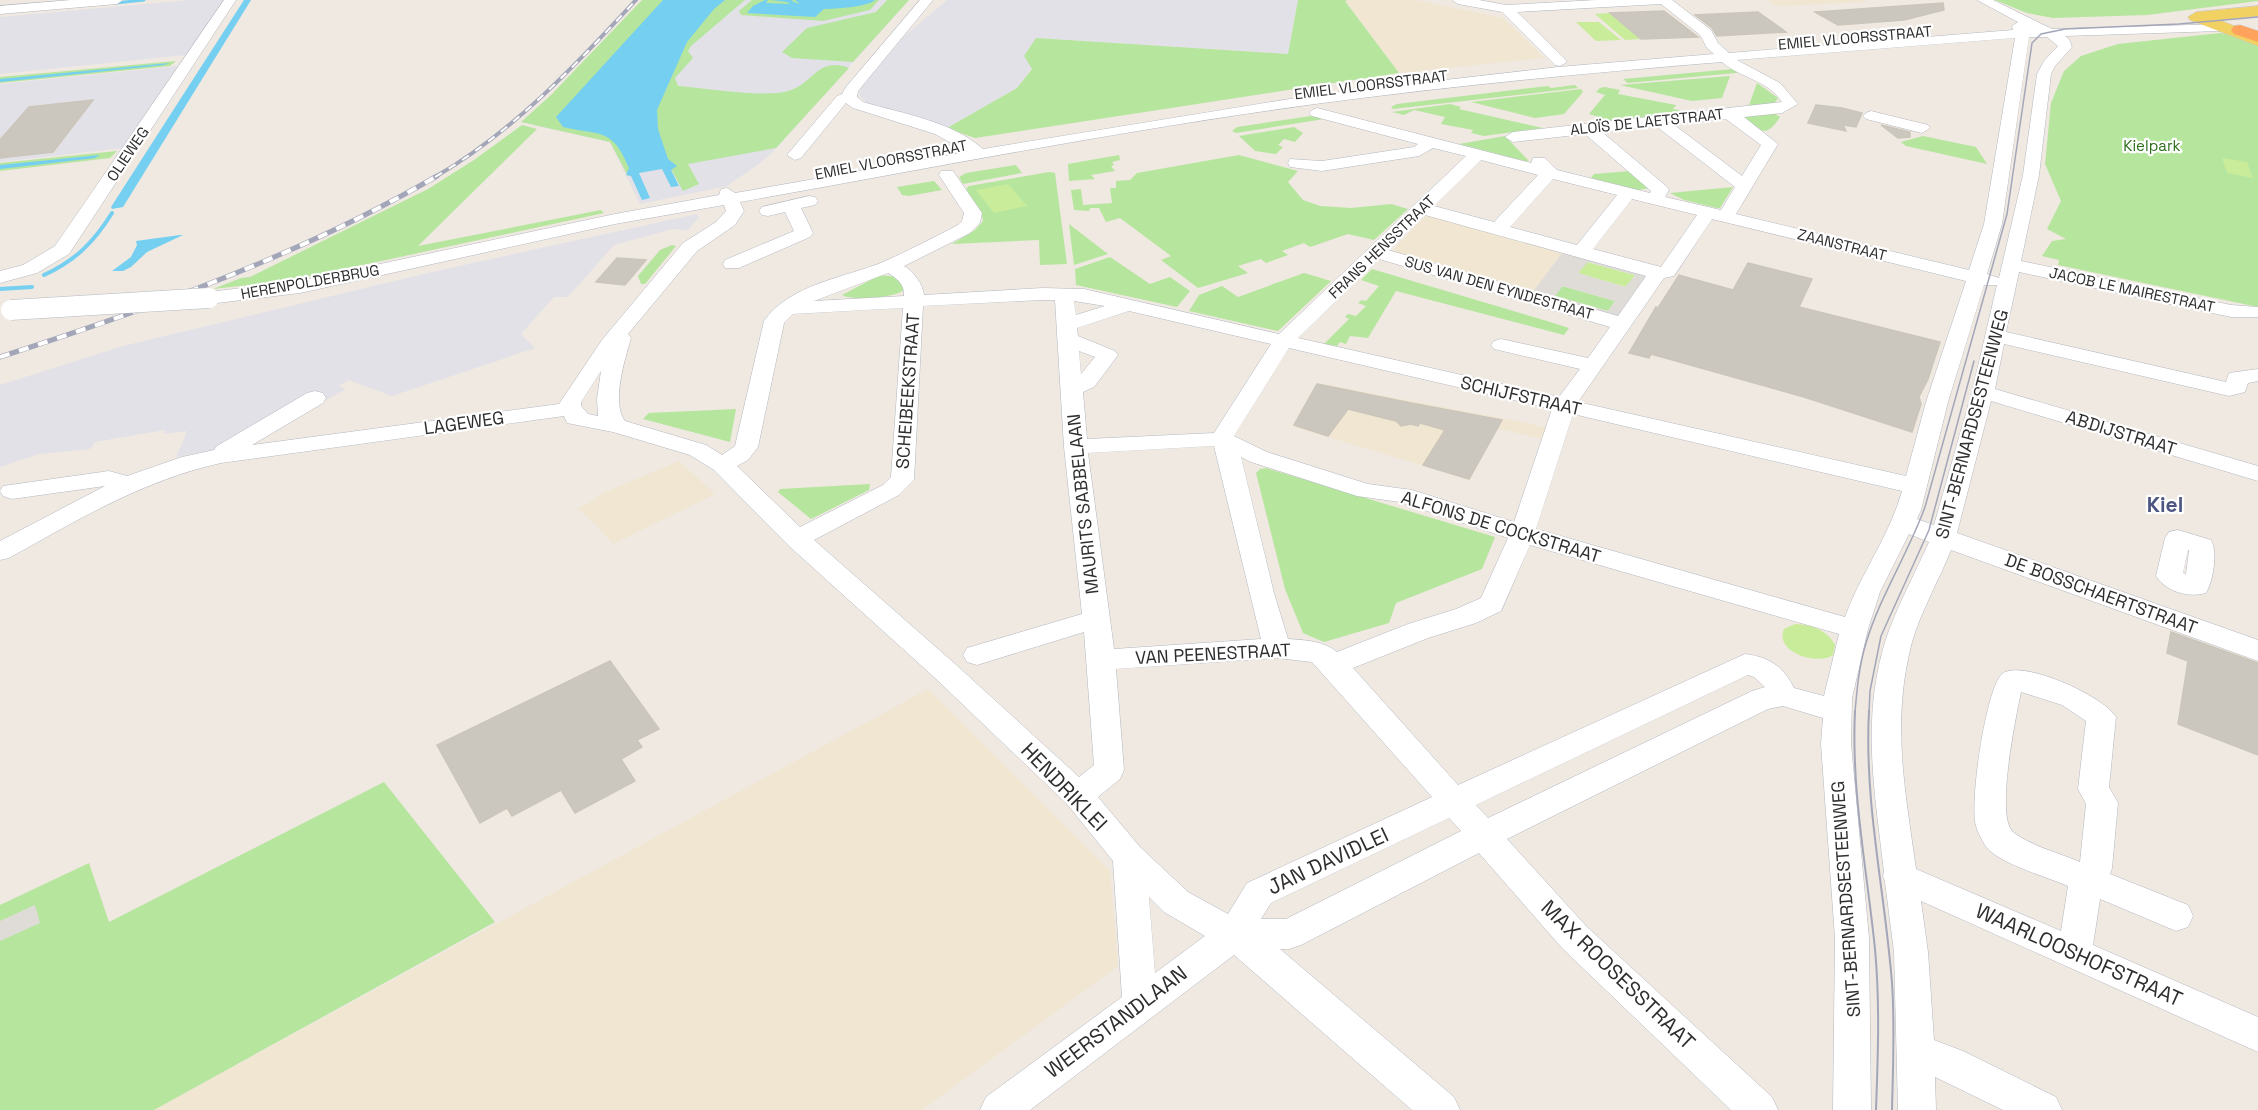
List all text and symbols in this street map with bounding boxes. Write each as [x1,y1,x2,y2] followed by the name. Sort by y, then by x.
[1777,21,1933,54] street label: EMIEL VLOORSSTRAAT
[1293,66,1449,103] street label: EMIEL VLOORSSTRAAT
[1569,104,1725,139] street label: ALOÏS DE LAETSTRAAT
[102,123,153,185] street label: OLIEWEG
[813,135,969,184] street label: EMIEL VLOORSSTRAAT
[2123,136,2181,155] park label: Kielpark
[1324,191,1439,302] street label: FRANS HENSSTRAAT
[1796,224,1889,265] street label: ZAANSTRAAT
[1403,251,1596,324] street label: SUS VAN DEN EYNDESTRAAT
[239,260,381,303] street label: HERENPOLDERBRUG
[2048,263,2217,316] street label: JACOB LE MAIRESTRAAT
[1930,306,2013,541] street label: SINT-BERNARDSESTEENWEG
[891,312,924,470] street label: SCHEIBEEKSTRAAT
[1458,370,1584,421] street label: SCHIJFSTRAAT
[422,405,506,440] street label: LAGEWEG
[2063,405,2180,460] street label: ABDIJSTRAAT
[1062,413,1103,595] street label: MAURITS SABBELAAN
[1399,485,1604,568] street label: ALFONS DE COCKSTRAAT
[2147,491,2183,518] district label: Kiel
[2002,548,2201,639] street label: DE BOSSCHAERTSTRAAT
[1135,638,1292,669] street label: VAN PEENESTRAAT
[1015,737,1113,837] street label: HENDRIKLEI
[1826,780,1865,1018] street label: SINT-BERNARDSESTEENWEG
[1263,821,1393,900] street label: JAN DAVIDLEI
[1536,894,1701,1055] street label: MAX ROOSESSTRAAT
[1971,897,2187,1012] street label: WAARLOOSHOFSTRAAT
[1039,959,1192,1084] street label: WEERSTANDLAAN

